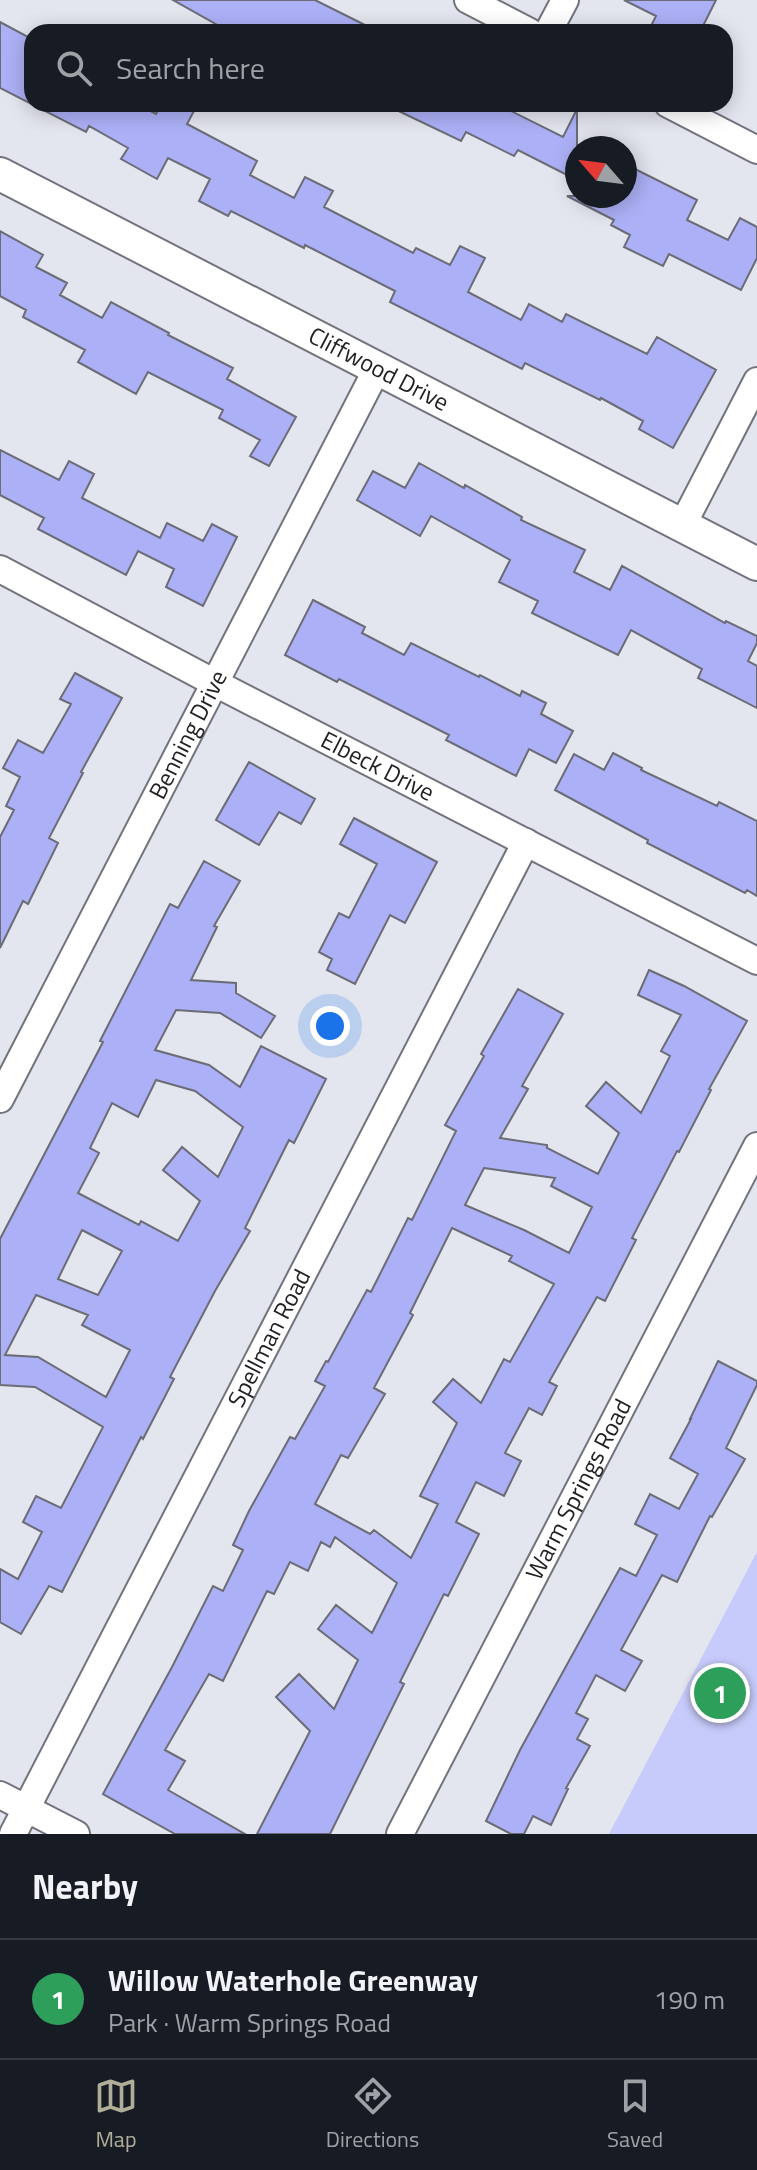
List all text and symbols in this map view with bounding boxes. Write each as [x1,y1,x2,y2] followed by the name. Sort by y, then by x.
[24,24,733,112] search box
[116,45,265,91] text: Search here
[52,46,96,90] icon: search
[565,136,637,208] north arrow
[303,317,456,419] street label: Cliffwood Drive
[139,663,236,805] street label: Benning Drive
[315,721,441,810] street label: Elbeck Drive
[310,1006,350,1046] your location
[218,1262,319,1413] street label: Spellman Road
[516,1392,640,1586] street label: Warm Springs Road
[694,1663,746,1723] pin: 1
[32,1860,138,1912] text: Nearby
[108,1957,478,2003] text: Willow Waterhole Greenway
[51,1980,65,2019] text: 1
[654,1980,725,2019] text: 190 m
[108,2003,391,2042] text: Park · Warm Springs Road
[94,2074,138,2156] tab: Map
[326,2074,419,2156] tab: Directions
[607,2074,663,2156] tab: Saved

